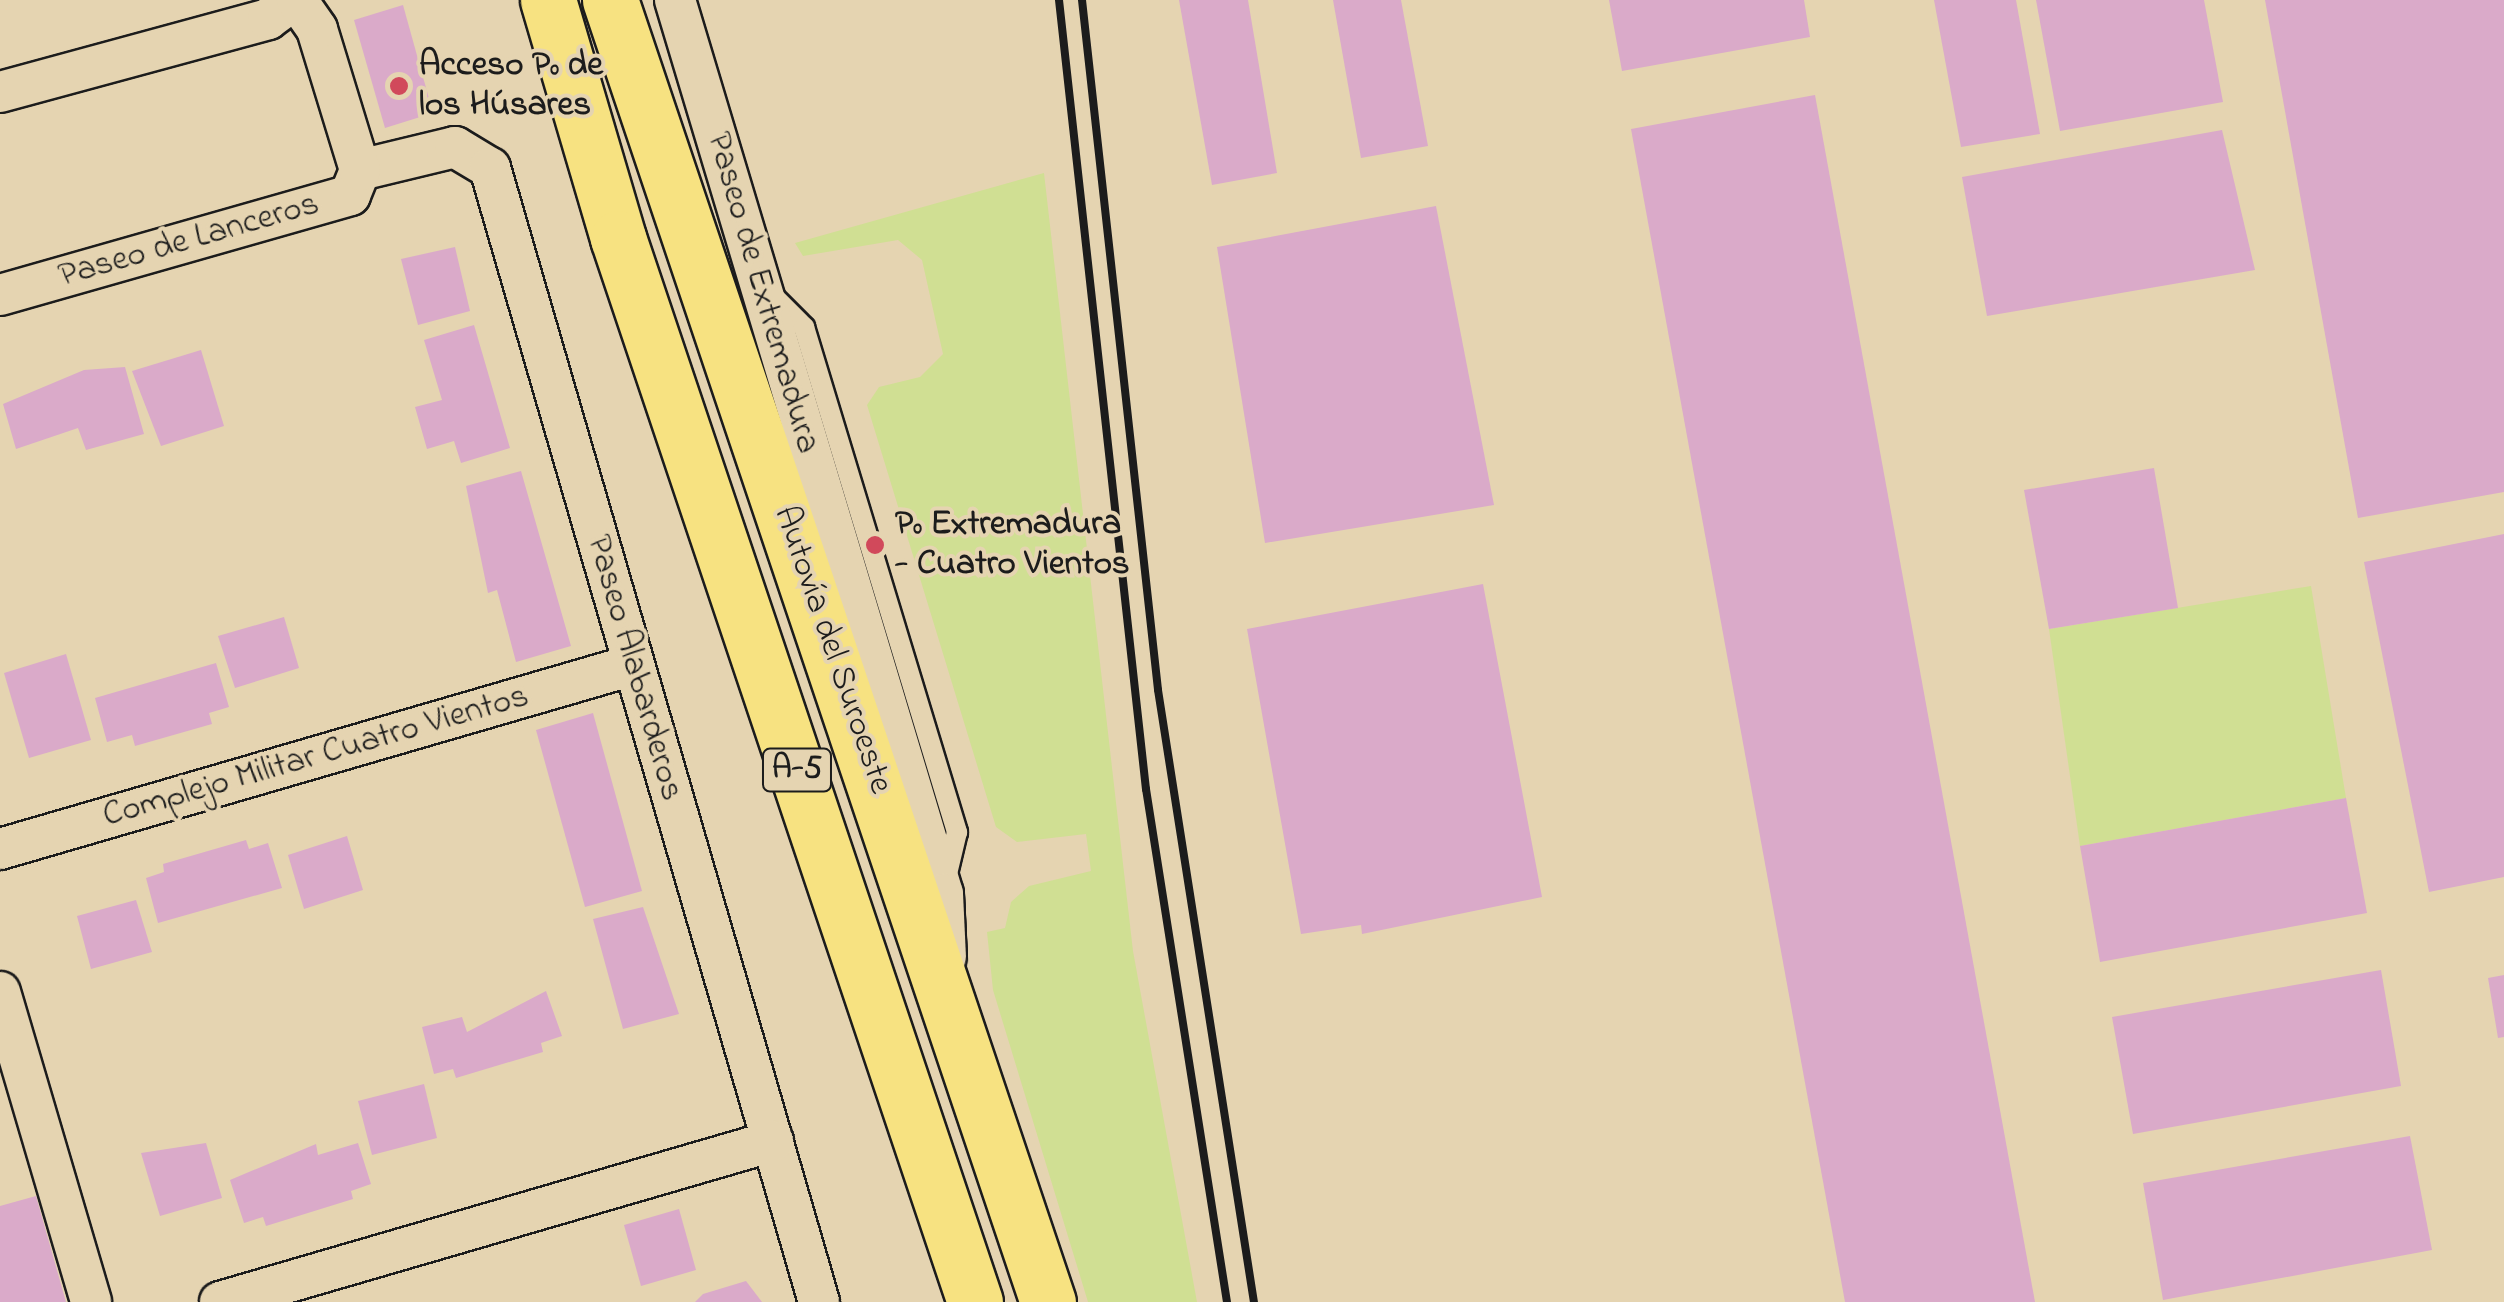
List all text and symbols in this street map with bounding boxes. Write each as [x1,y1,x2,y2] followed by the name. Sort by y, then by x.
[419,45,603,127] place label: Acceso Pº de los Húsares
[388,75,410,97] marker: Acceso Pº de los Húsares
[696,128,828,458] street label: Paseo de Extremadura
[54,184,324,298] street label: Paseo de Lanceros
[763,501,901,799] street label: Autovía del Suroeste
[895,504,1130,586] place label: Pº Extremadura - Cuatro Vientos
[576,530,692,806] street label: Paseo Alabarderos
[864,534,886,556] marker: Pº Extremadura - Cuatro Vientos
[98,676,534,838] street label: Complejo Militar Cuatro Vientos
[760,743,834,797] road number: A-5

